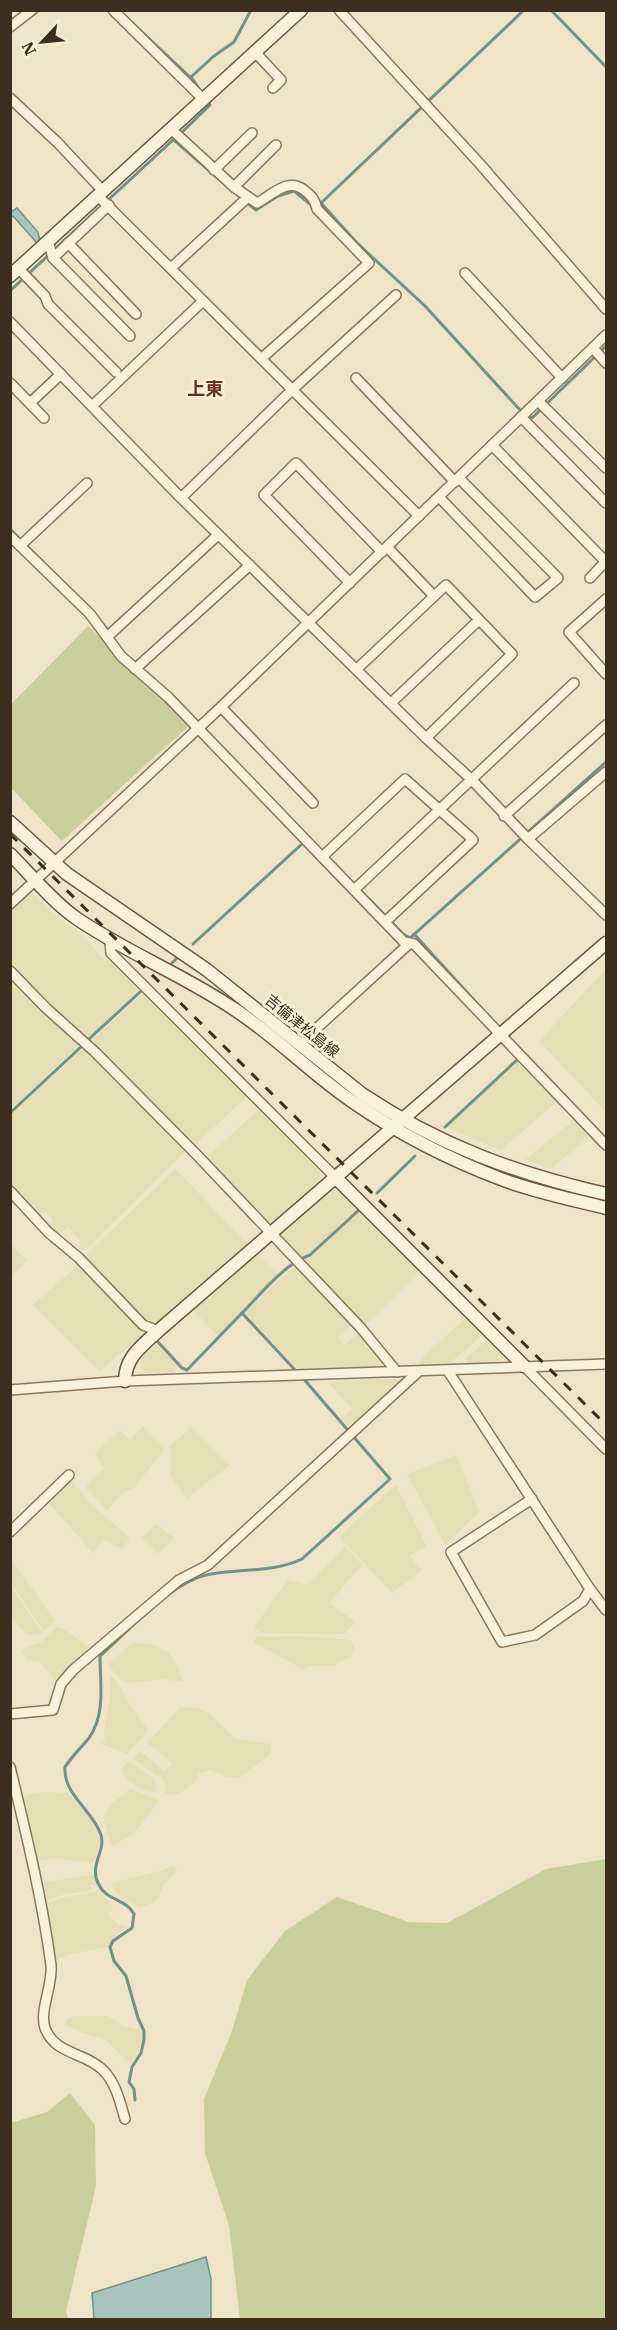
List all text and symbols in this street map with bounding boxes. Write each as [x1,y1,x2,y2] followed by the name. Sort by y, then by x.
[12,12,72,72] north arrow
[17,39,40,59] text: N
[187,377,223,400] district label: 上東
[261,990,343,1061] street label: 吉備津松島線

